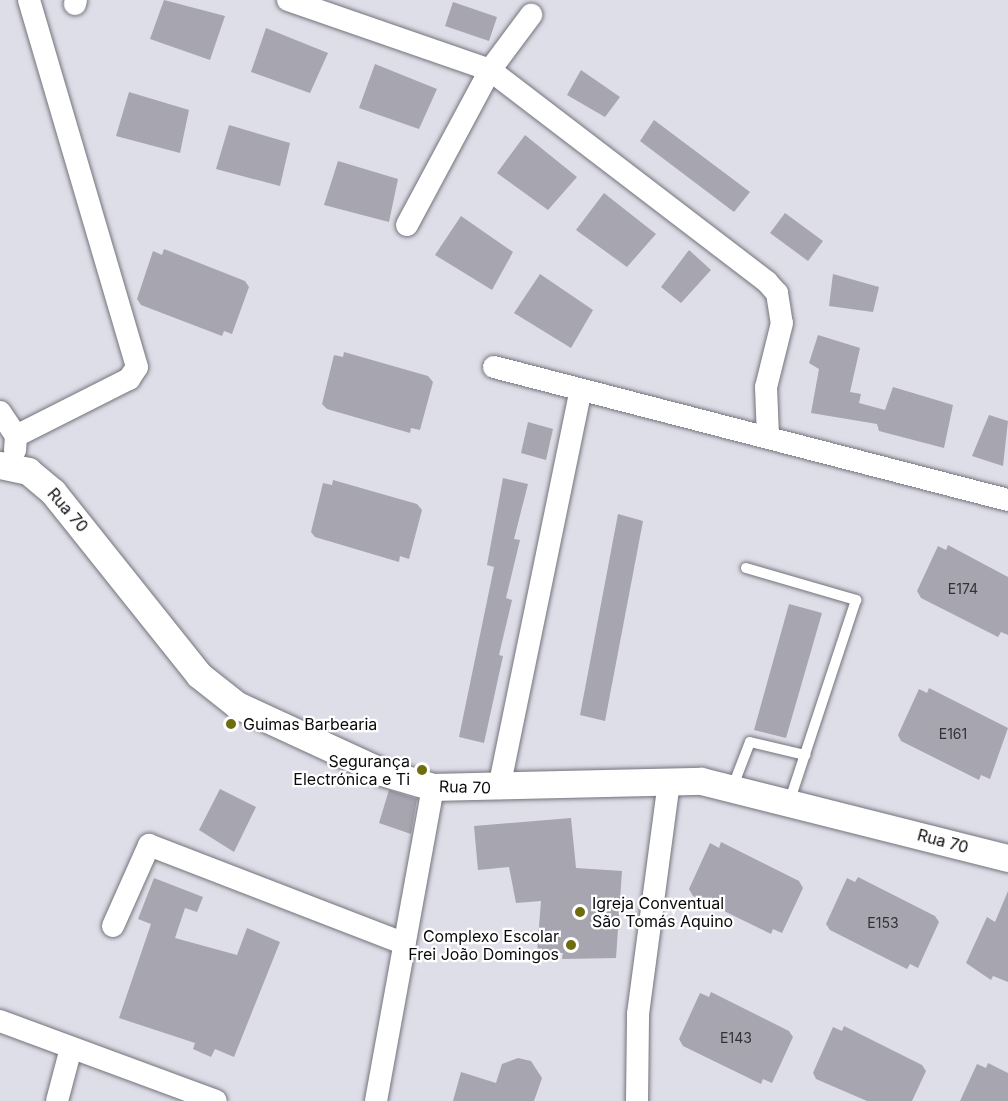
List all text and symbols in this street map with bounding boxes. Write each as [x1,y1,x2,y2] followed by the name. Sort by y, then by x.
[44,484,92,536] street label: Rua 70
[948,581,978,597] house number: E174
[243,714,377,734] place label: Guimas Barbearia
[224,717,238,731] marker: Guimas Barbearia
[939,726,967,742] house number: E161
[293,751,410,789] place label: Segurança Electrónica e Ti
[415,763,429,777] marker: Segurança Electrónica e Ti
[439,776,491,798] street label: Rua 70
[915,825,971,857] street label: Rua 70
[592,893,733,931] place label: Igreja Conventual São Tomás Aquino
[573,905,587,919] marker: Igreja Conventual São Tomás Aquino
[867,915,899,931] house number: E153
[408,926,559,964] place label: Complexo Escolar Frei João Domingos
[564,938,578,952] marker: Complexo Escolar Frei João Domingos
[720,1030,752,1046] house number: E143

